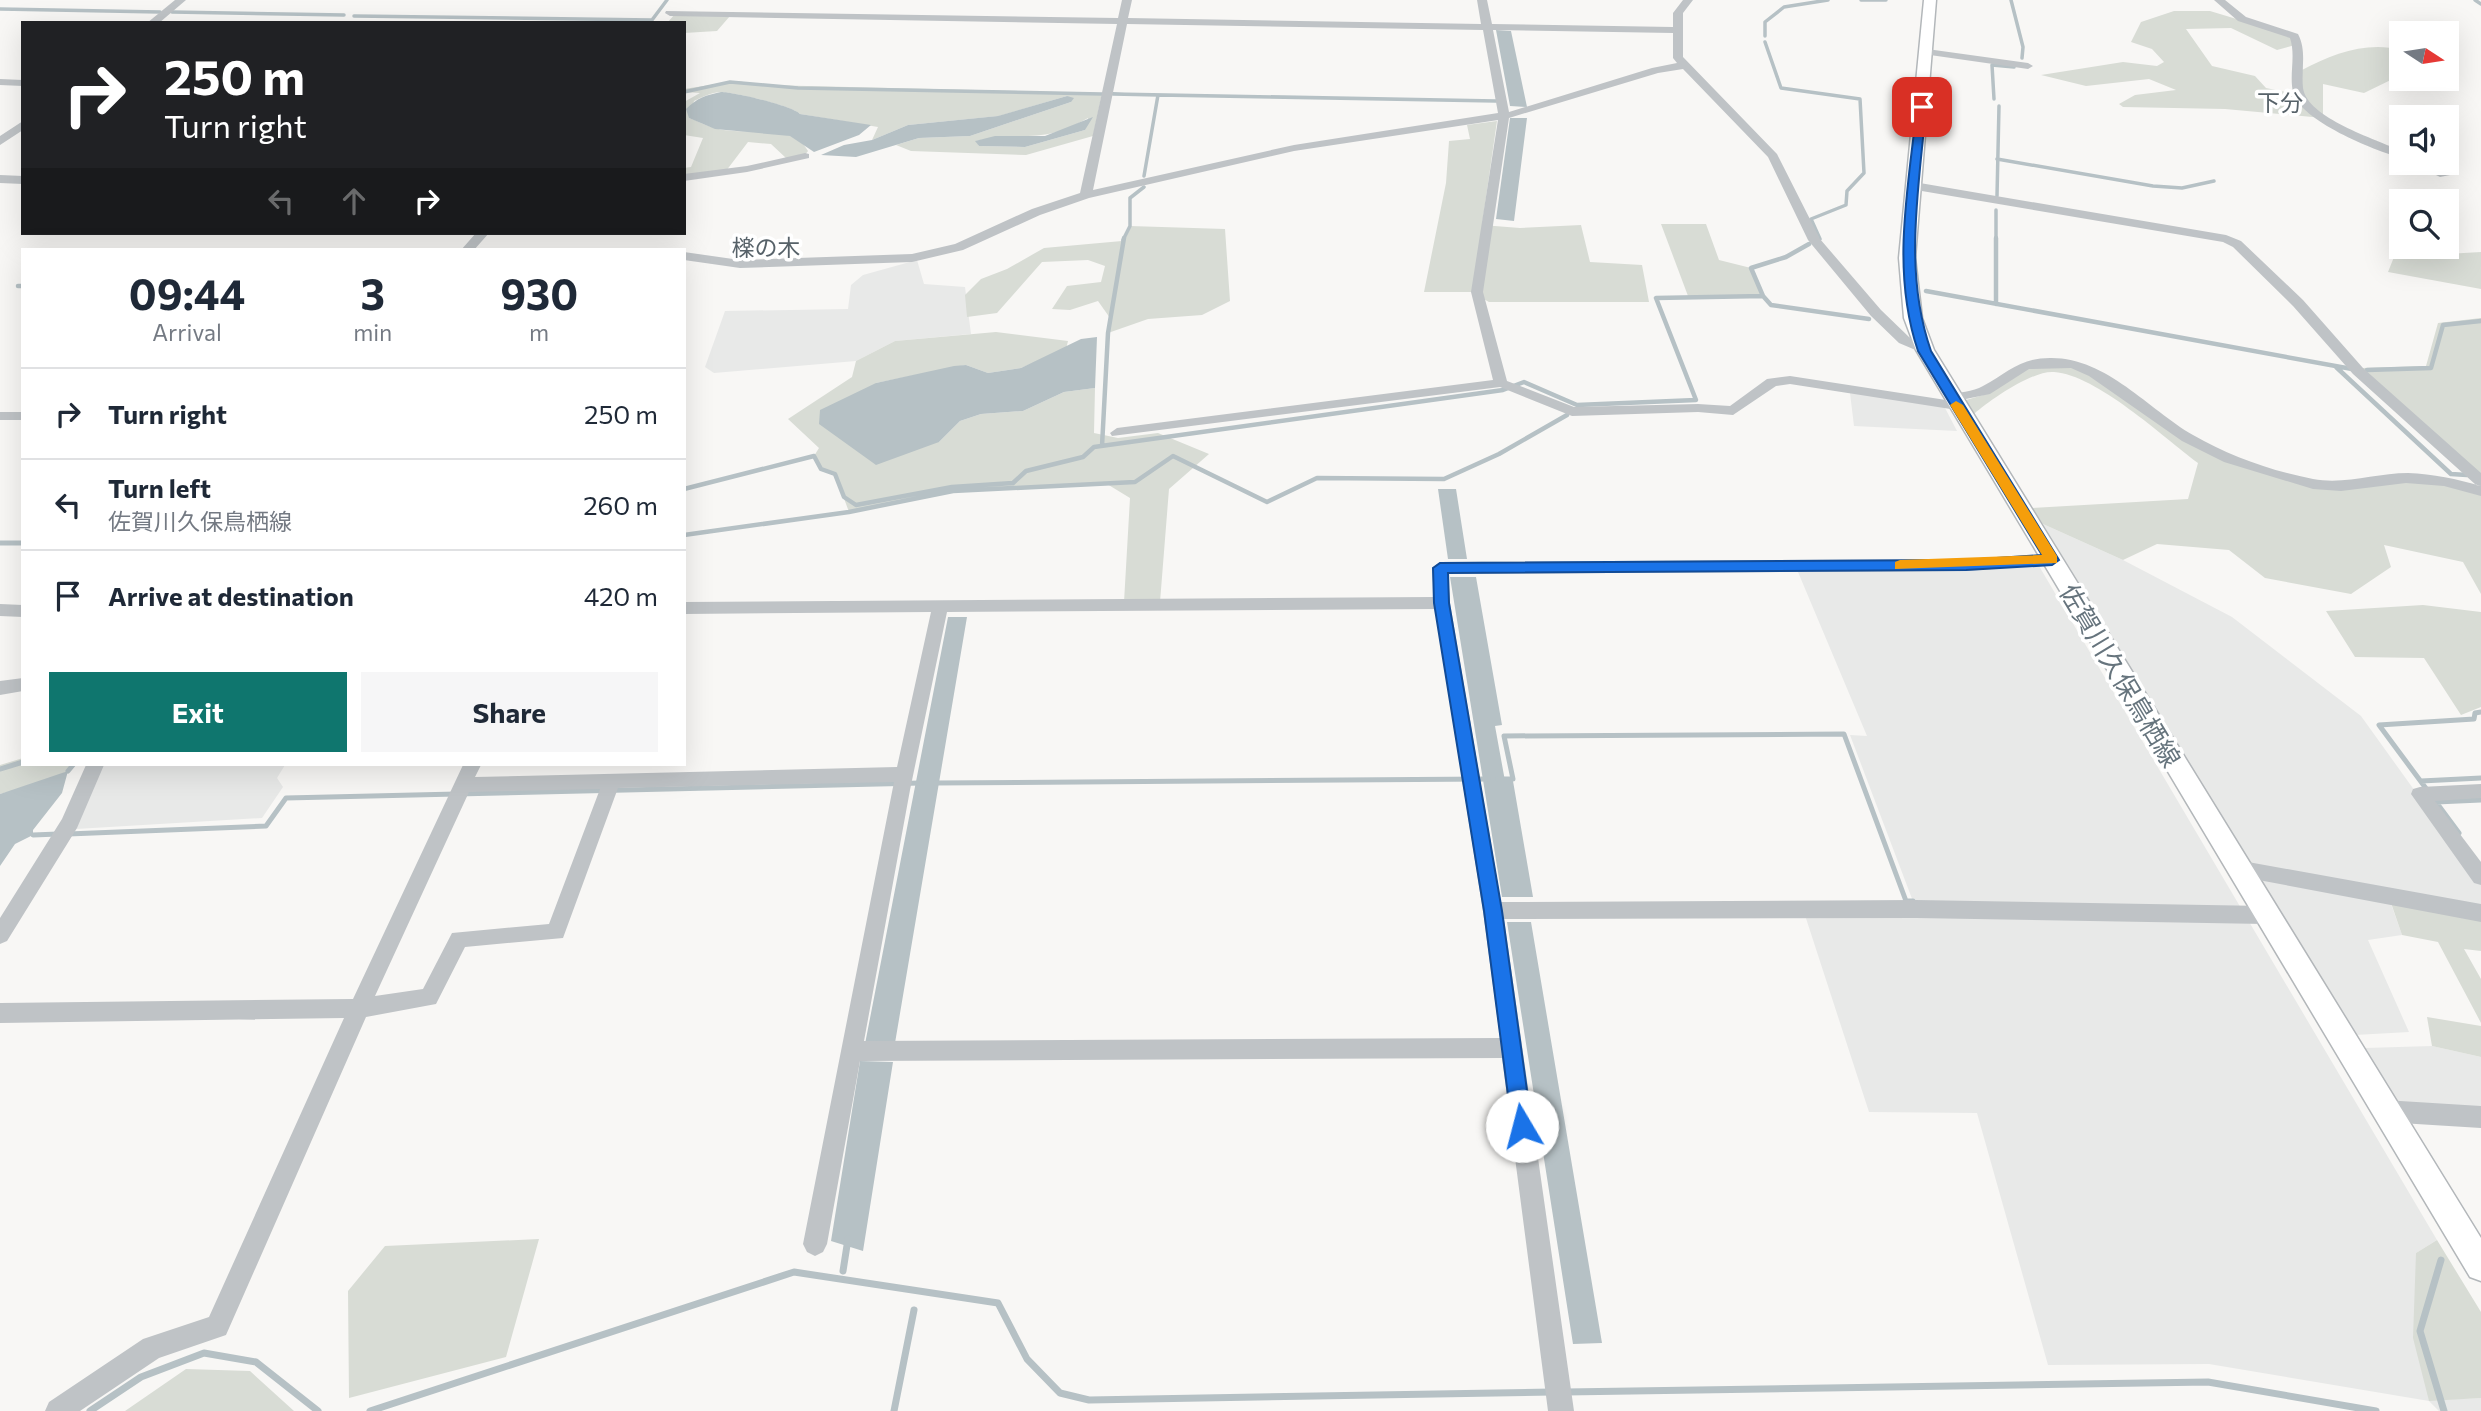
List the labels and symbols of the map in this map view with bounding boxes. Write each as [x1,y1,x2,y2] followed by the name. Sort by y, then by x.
[2389,21,2459,91] north arrow
[1892,77,1952,137] pin
[2257,88,2303,116] district label: 下分
[732,233,801,261] district label: 檪の木
[2054,578,2188,772] street label: 佐賀川久保鳥栖線
[1485,1089,1559,1163] position arrow

